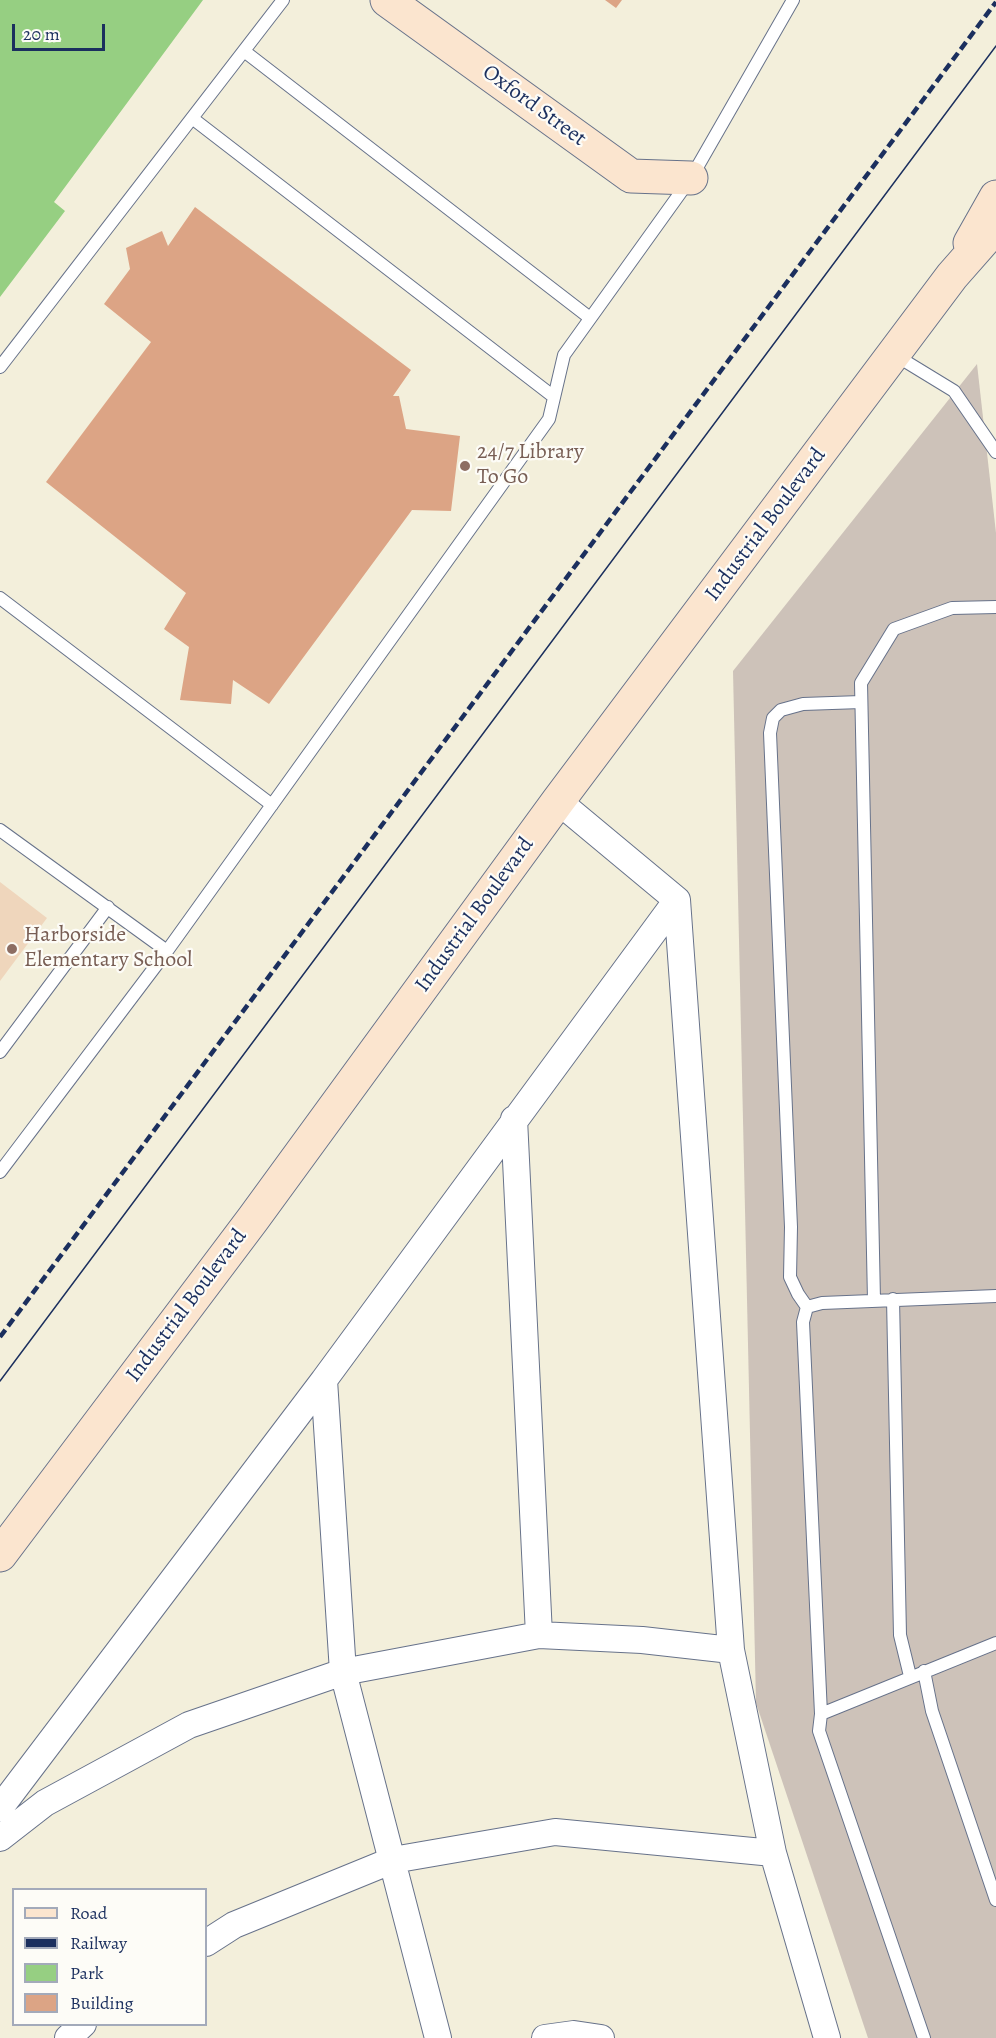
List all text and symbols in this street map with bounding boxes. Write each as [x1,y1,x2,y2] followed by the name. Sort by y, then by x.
[15,12,108,50] scale bar
[23,22,60,46] text: 20 m
[477,59,591,153] street label: Oxford Street
[477,440,584,492] place label: 24/7 Library To Go
[700,443,832,607] street label: Industrial Boulevard
[458,459,472,473] marker: 24/7 Library To Go
[410,832,540,998] street label: Industrial Boulevard
[24,923,192,974] place label: Harborside Elementary School
[5,942,19,956] marker: Harborside Elementary School
[121,1224,253,1388] street label: Industrial Boulevard
[12,1888,207,2026] legend
[70,1901,107,1925] text: Road
[70,1931,127,1955] text: Railway
[70,1961,104,1985] text: Park
[70,1991,134,2015] text: Building

